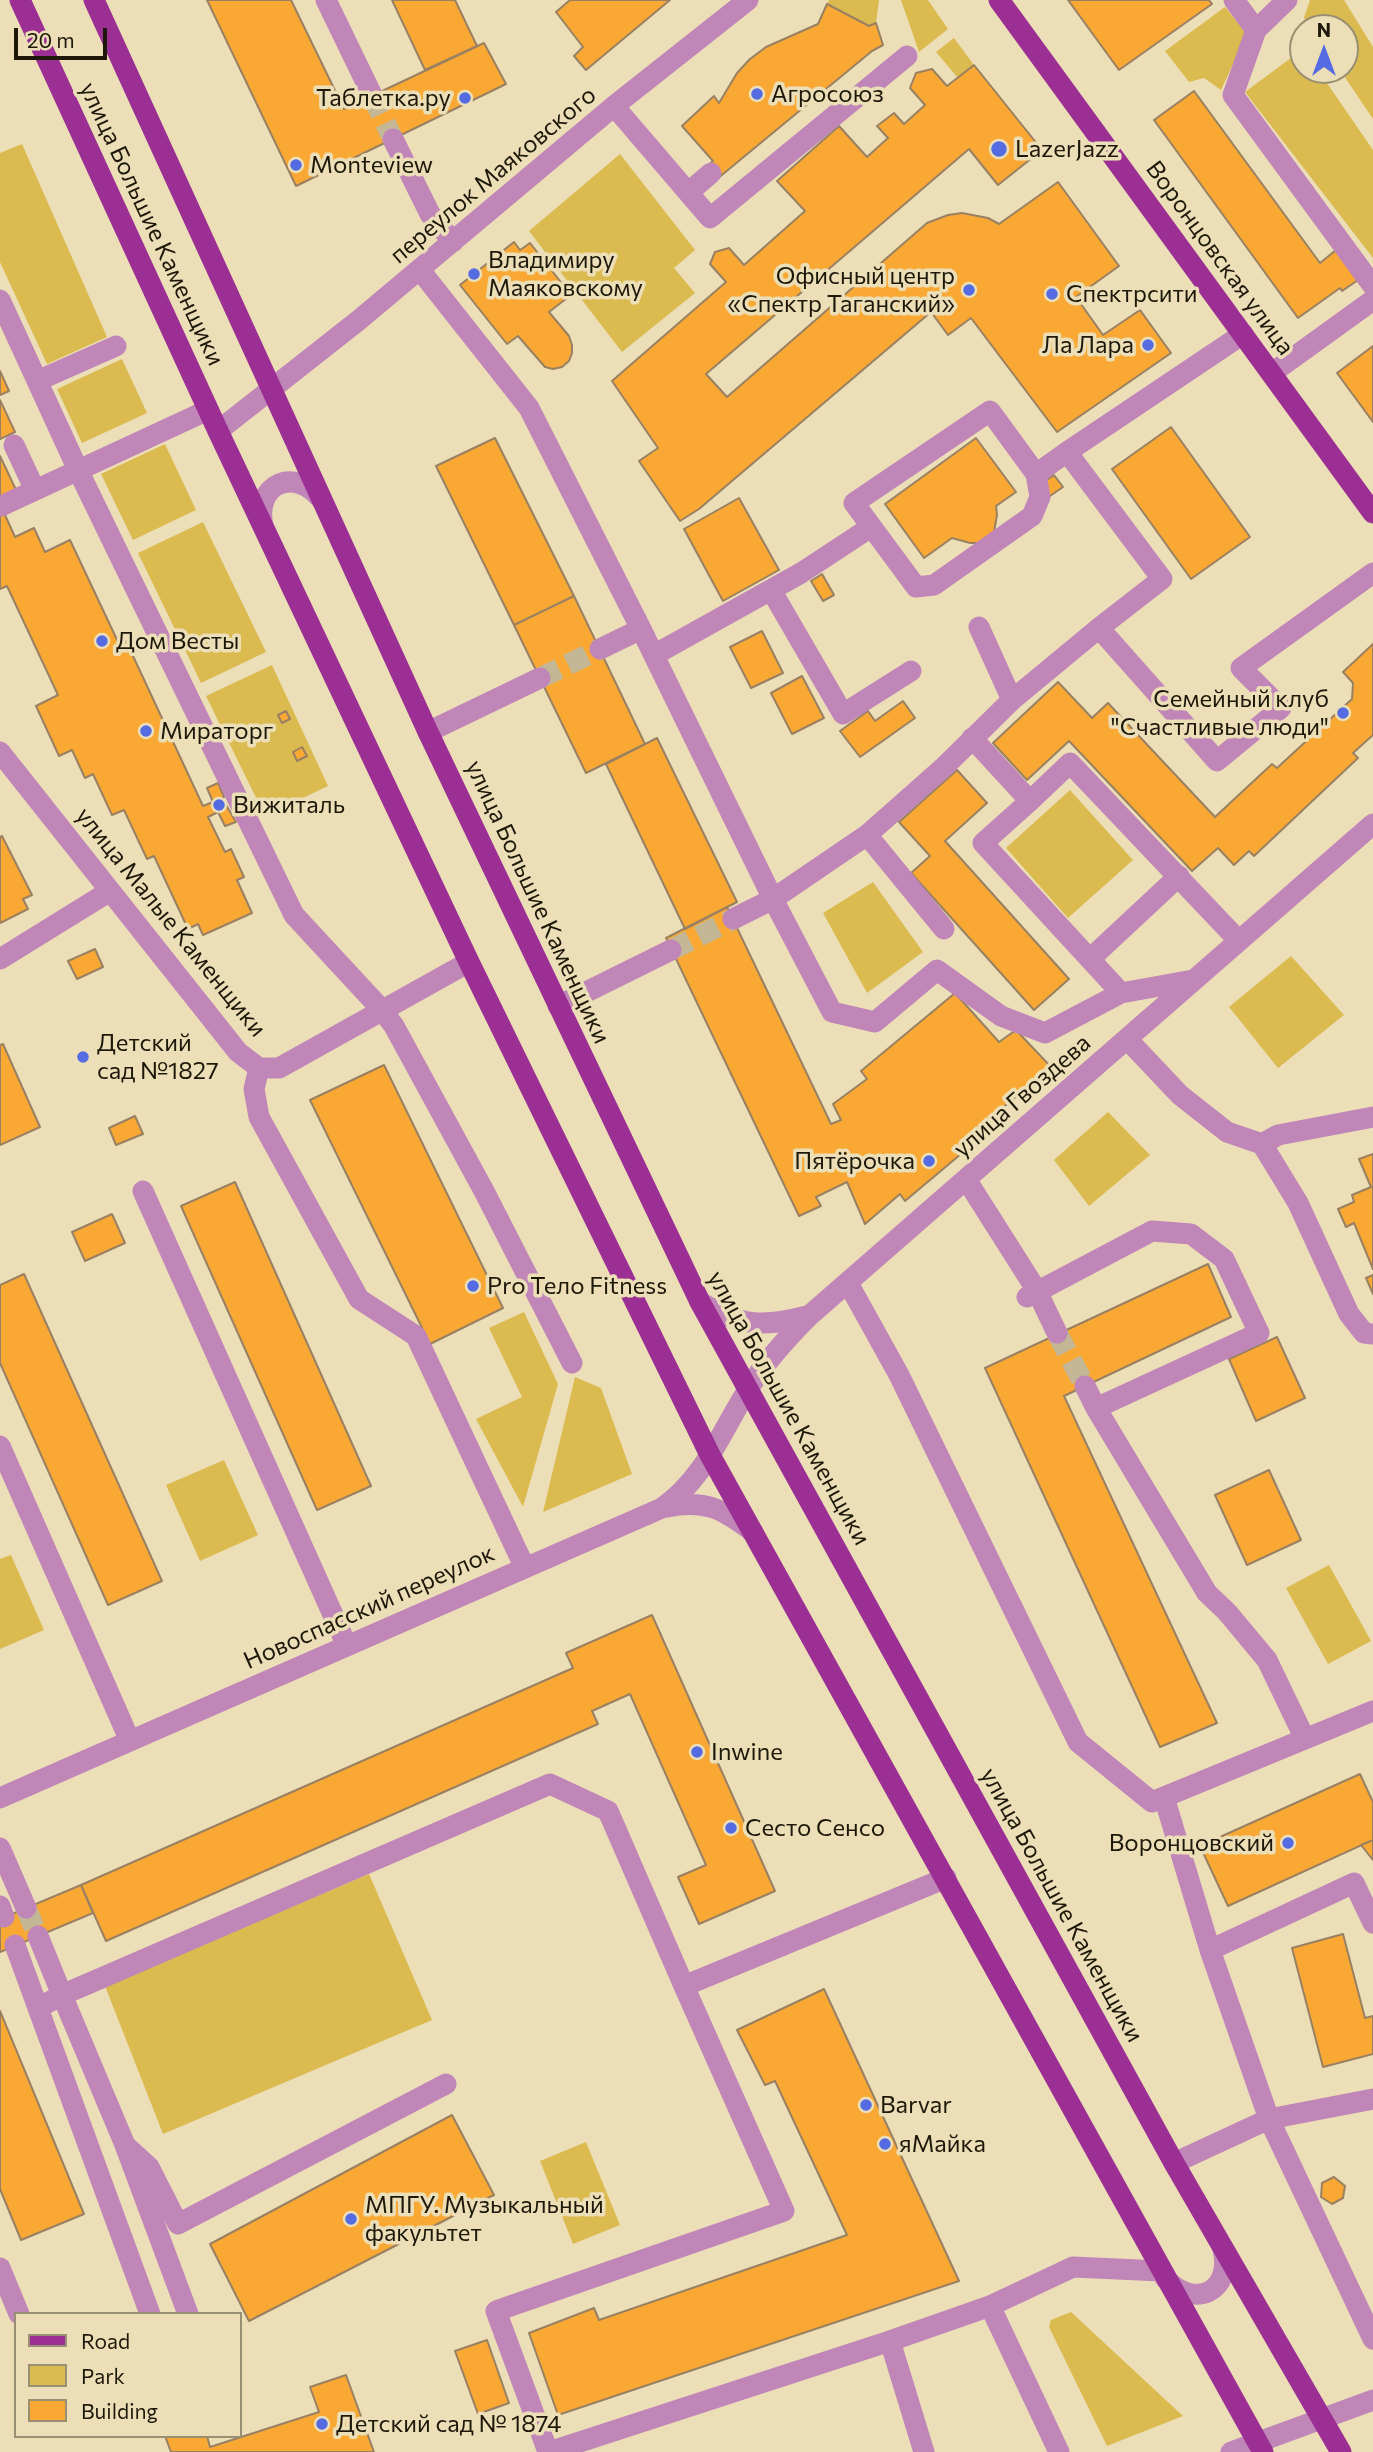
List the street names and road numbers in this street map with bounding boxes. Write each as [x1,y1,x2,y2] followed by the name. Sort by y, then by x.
[74,78,230,370] street label: улица Большие Каменщики
[384,80,602,270] street label: переулок Маяковского
[1140,155,1300,361] street label: Воронцовская улица
[460,756,616,1048] street label: улица Большие Каменщики
[70,802,272,1042] street label: улица Малые Каменщики
[948,1029,1096,1163] street label: улица Гвоздева
[701,1266,877,1550] street label: улица Большие Каменщики
[239,1539,499,1675] street label: Новоспасский переулок
[974,1763,1150,2047] street label: улица Большие Каменщики

